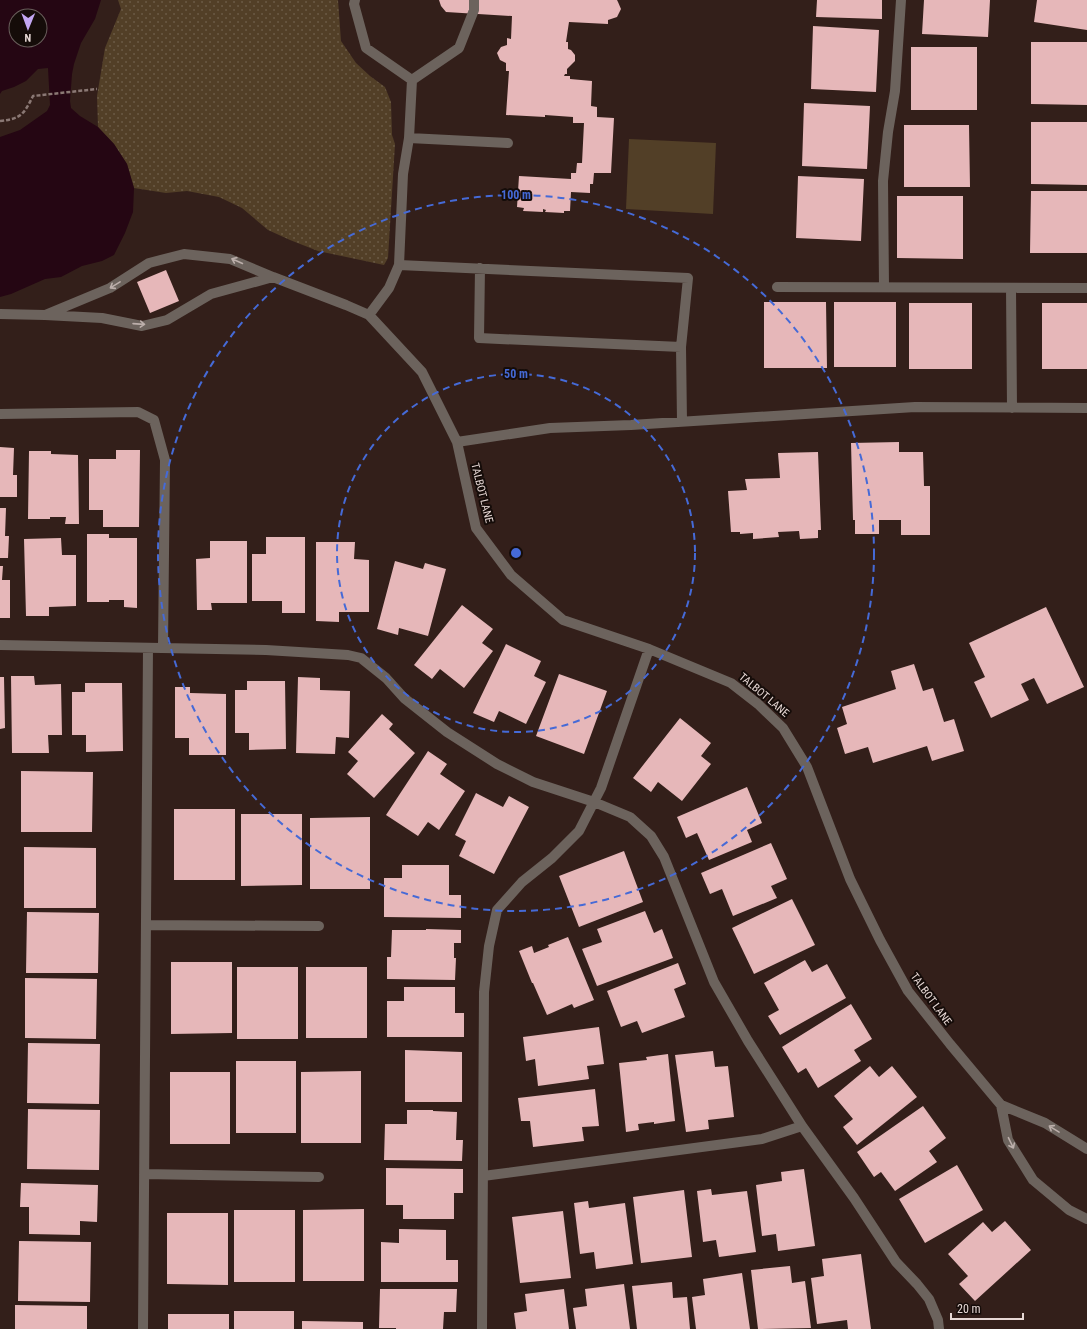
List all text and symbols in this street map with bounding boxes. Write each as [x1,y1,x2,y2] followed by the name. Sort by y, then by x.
[8,8,48,48] north arrow
[24,31,31,44] text: N
[501,188,531,202] text: 100 m
[231,257,243,265] one-way arrow
[109,281,121,289] one-way arrow
[132,321,145,328] one-way arrow
[504,367,528,381] text: 50 m
[468,462,496,525] street label: TALBOT LANE
[509,546,523,560] centre of rings
[736,670,792,720] street label: TALBOT LANE
[908,970,955,1028] street label: TALBOT LANE
[1048,1124,1060,1132] one-way arrow
[1008,1137,1015,1149] one-way arrow
[951,1295,1023,1321] scale bar
[957,1302,981,1316] text: 20 m

